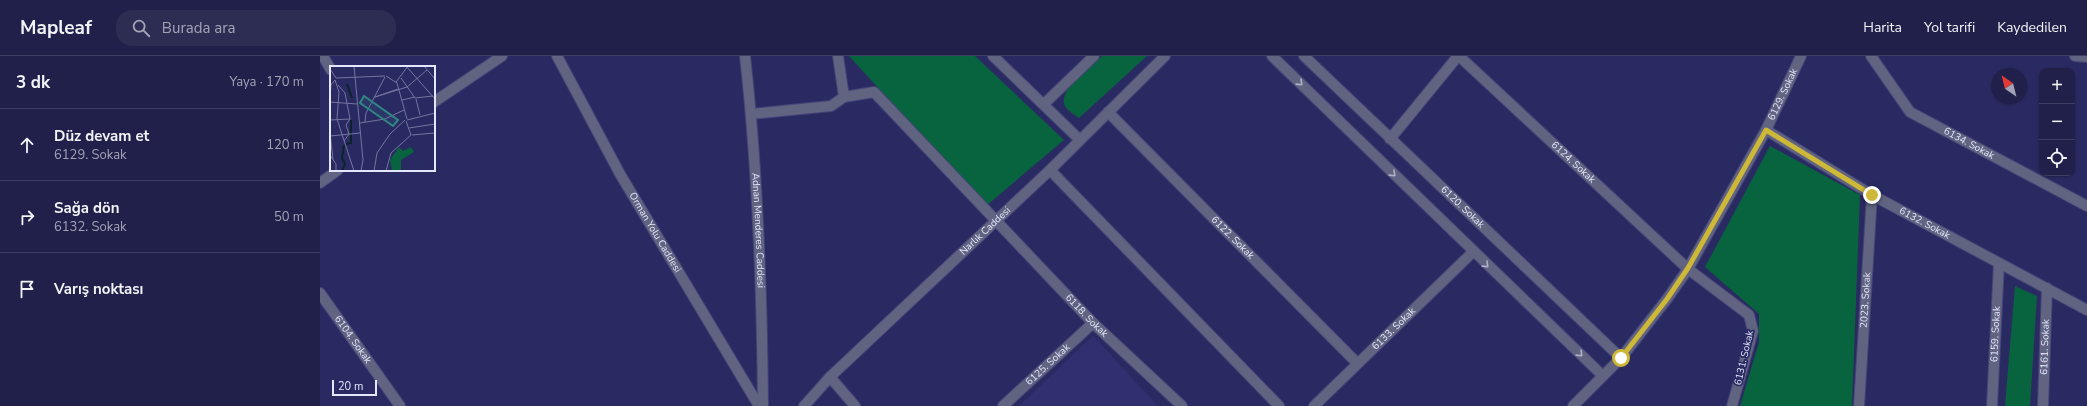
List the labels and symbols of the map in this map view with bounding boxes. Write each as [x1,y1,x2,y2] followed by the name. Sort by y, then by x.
[1765,65,1801,123] street label: 6129. Sokak
[330,66,435,171] inset map
[1991,68,2027,104] north arrow
[1295,78,1303,86] one-way arrow
[1941,124,1998,163] street label: 6134. Sokak
[1548,138,1599,187] street label: 6124. Sokak
[1388,169,1396,176] one-way arrow
[748,172,768,288] street label: Adnan Menderes Caddesi
[1438,183,1488,232] street label: 6120. Sokak
[1863,186,1881,204] route end
[626,190,685,275] street label: Orman Yolu Caddesi
[957,204,1014,258] street label: Narlık Caddesi
[1897,204,1953,243] street label: 6132. Sokak
[1208,213,1258,263] street label: 6122. Sokak
[1481,260,1489,267] one-way arrow
[1857,271,1874,329] street label: 2023. Sokak
[1062,291,1112,341] street label: 6118. Sokak
[1369,304,1419,353] street label: 6133. Sokak
[1987,305,2004,362] street label: 6159. Sokak
[331,313,375,367] street label: 6104. Sokak
[2037,318,2053,375] street label: 6161. Sokak
[1731,328,1757,387] street label: 6131. Sokak
[1023,340,1074,389] street label: 6125. Sokak
[1575,349,1583,357] one-way arrow
[1612,349,1630,367] route start
[332,378,377,397] scale bar

